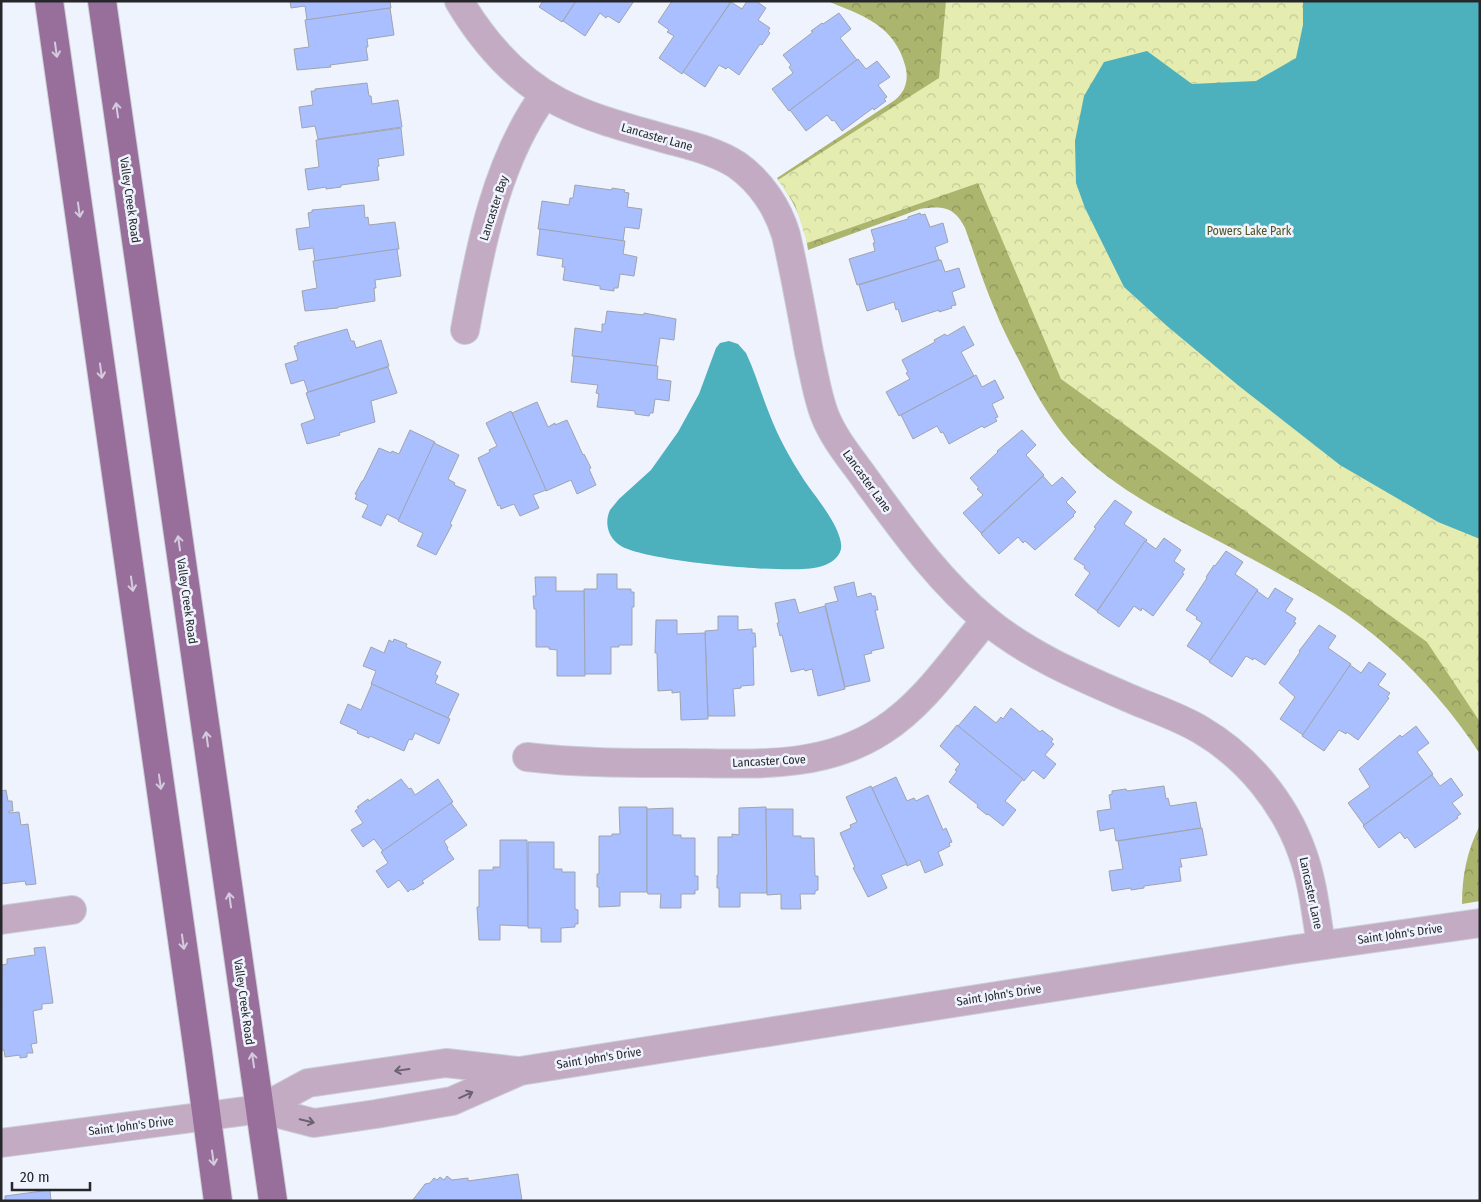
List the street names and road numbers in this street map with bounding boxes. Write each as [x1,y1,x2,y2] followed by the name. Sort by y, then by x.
[620,120,694,154] street label: Lancaster Lane
[117,156,143,244] street label: Valley Creek Road
[477,173,511,242] street label: Lancaster Bay
[840,447,894,515] street label: Lancaster Lane
[174,557,200,645] street label: Valley Creek Road
[732,752,806,770] street label: Lancaster Cove
[1297,856,1325,930] street label: Lancaster Lane
[1357,921,1443,947] street label: Saint John's Drive
[231,958,257,1046] street label: Valley Creek Road
[956,981,1042,1009] street label: Saint John's Drive
[556,1044,642,1072] street label: Saint John's Drive
[88,1114,174,1138] street label: Saint John's Drive

